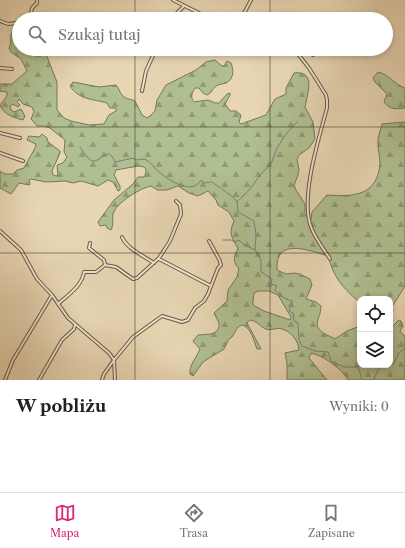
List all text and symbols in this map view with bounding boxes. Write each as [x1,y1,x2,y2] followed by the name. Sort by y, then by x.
[12,12,393,56] search box
[26,23,48,45] icon: search
[58,25,140,44] text: Szukaj tutaj
[357,296,393,368] map controls
[357,296,393,332] button: locate
[357,332,393,368] button: layers
[16,396,106,416] text: W pobliżu
[329,398,389,414] text: Wyniki: 0
[50,502,79,540] tab: Mapa
[179,502,208,540] tab: Trasa
[308,502,355,540] tab: Zapisane

